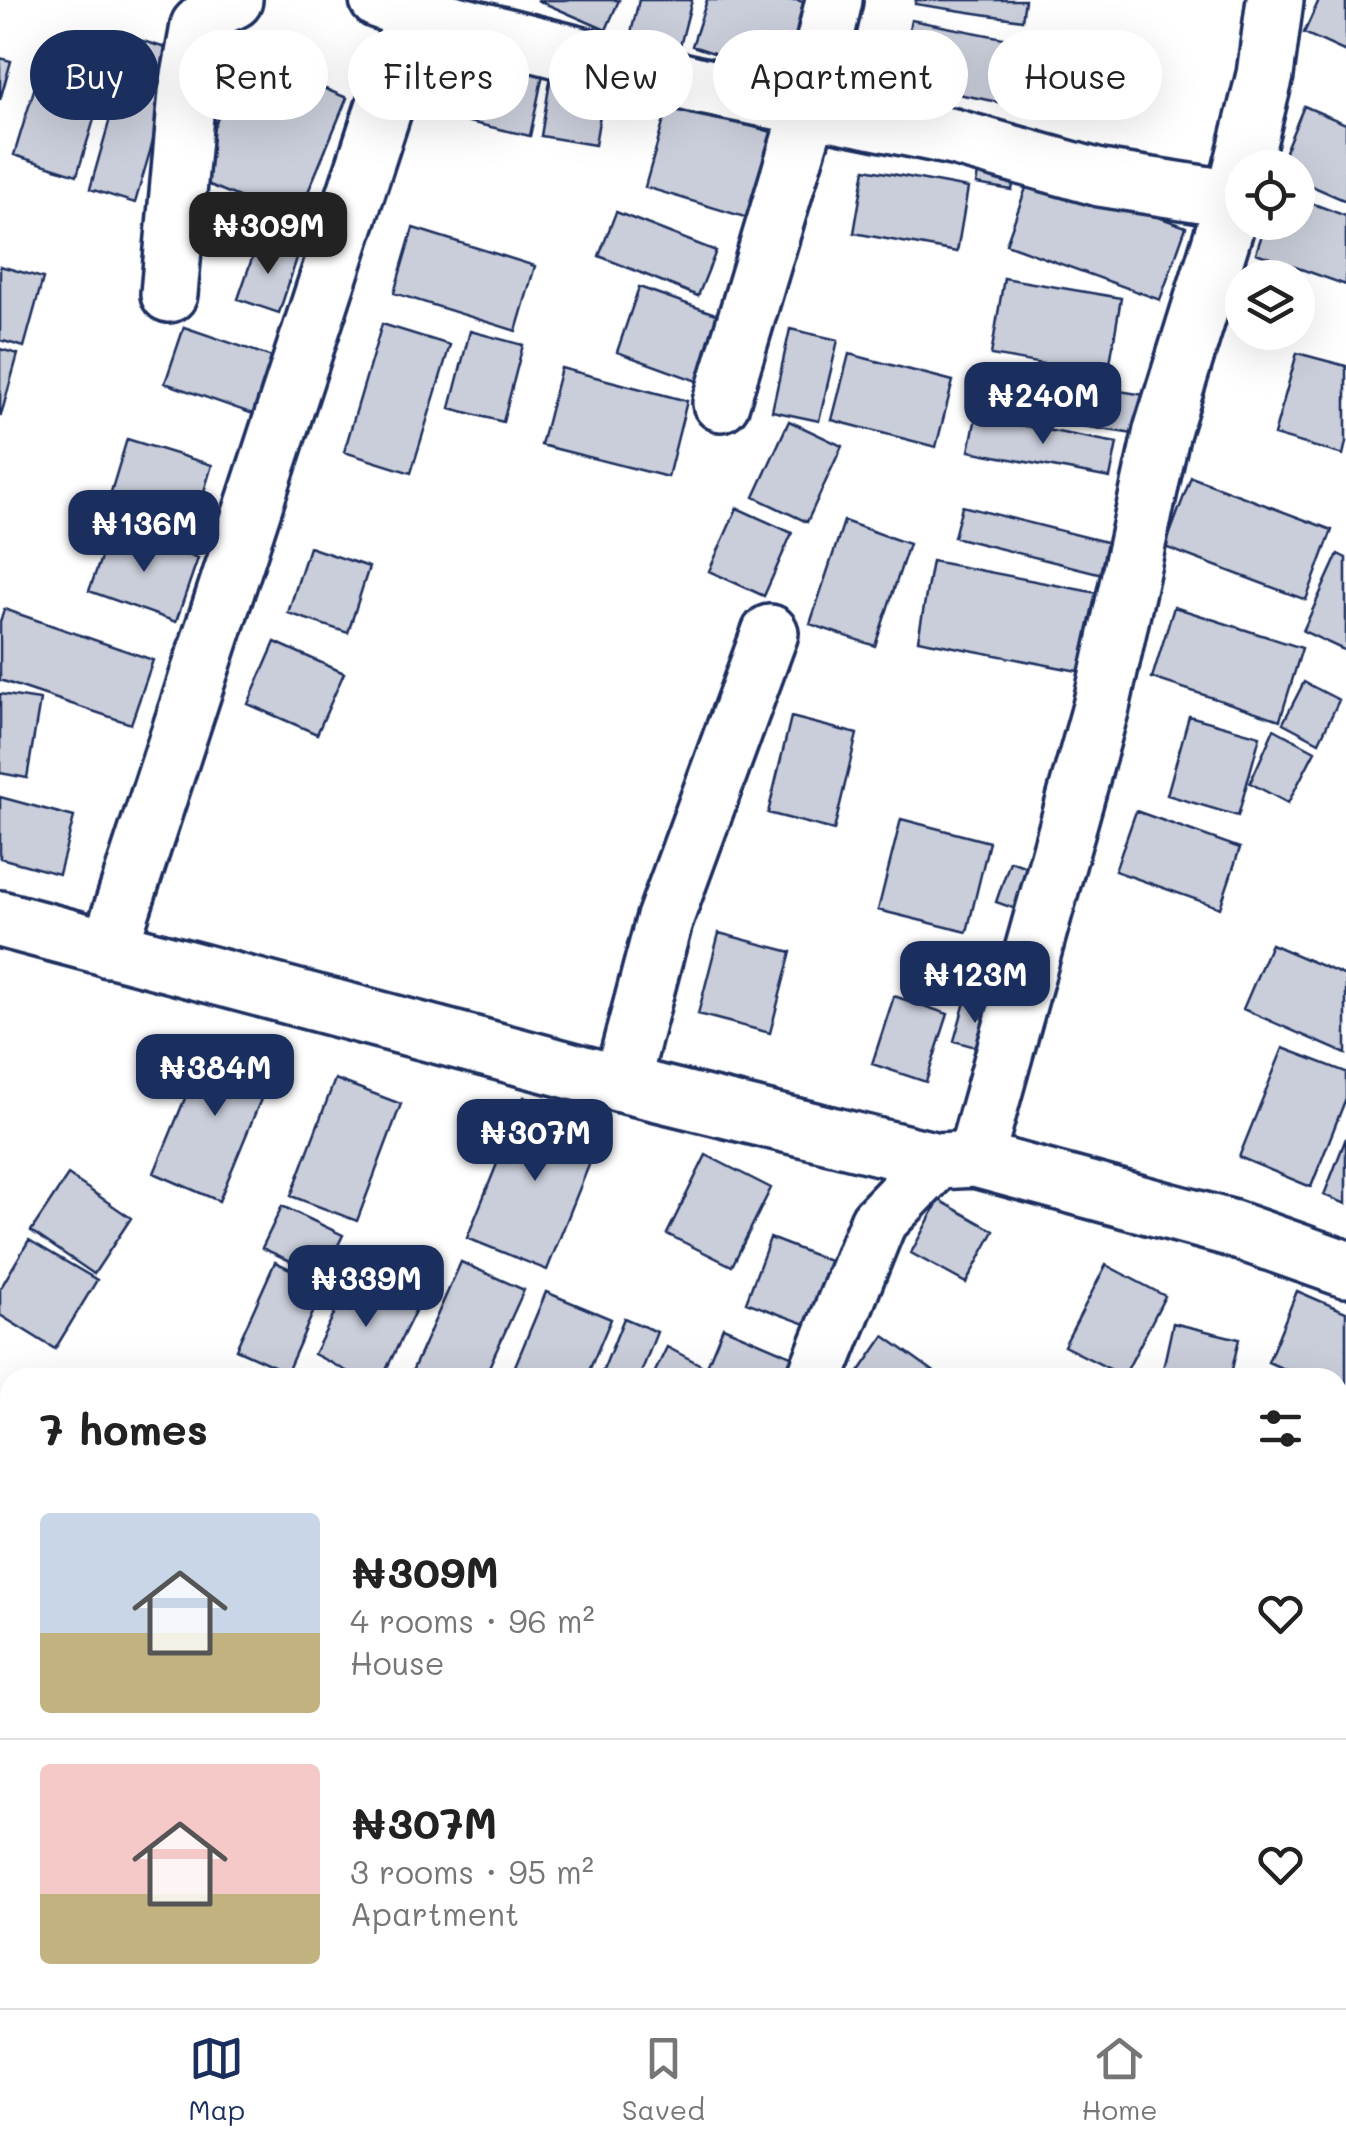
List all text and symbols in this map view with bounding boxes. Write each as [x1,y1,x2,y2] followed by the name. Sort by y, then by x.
[30,30,159,120] chip: Buy
[179,30,328,120] chip: Rent
[348,30,529,120] chip: Filters
[549,30,693,120] chip: New
[713,30,968,120] chip: Apartment
[988,30,1162,120] chip: House
[1225,150,1315,350] map controls
[1225,150,1315,240] button: locate
[198,192,338,277] pin: ₦309M
[211,203,325,245] text: ₦309M
[1225,260,1315,350] button: layers
[973,362,1113,447] pin: ₦240M
[986,373,1100,415] text: ₦240M
[74,490,214,575] pin: ₦136M
[90,501,198,543] text: ₦136M
[905,941,1045,1026] pin: ₦123M
[922,952,1028,994] text: ₦123M
[145,1034,285,1119] pin: ₦384M
[158,1045,272,1087] text: ₦384M
[465,1099,605,1184] pin: ₦307M
[479,1110,591,1152] text: ₦307M
[296,1245,436,1330] pin: ₦339M
[310,1256,422,1298] text: ₦339M
[40,1401,208,1456] text: 7 homes
[1253,1401,1308,1456] icon: filters
[350,1544,499,1599] text: ₦309M
[120,1553,240,1673] icon: home
[1253,1586,1308,1641] icon: heart
[350,1599,595,1641] text: 4 rooms · 96 m²
[350,1641,445,1683] text: House
[350,1795,497,1850] text: ₦307M
[120,1804,240,1924] icon: home
[1253,1837,1308,1892] icon: heart
[350,1850,594,1892] text: 3 rooms · 95 m²
[350,1892,519,1934] text: Apartment
[188,2031,245,2127] tab: Map
[622,2031,705,2127] tab: Saved
[1081,2031,1158,2127] tab: Home

